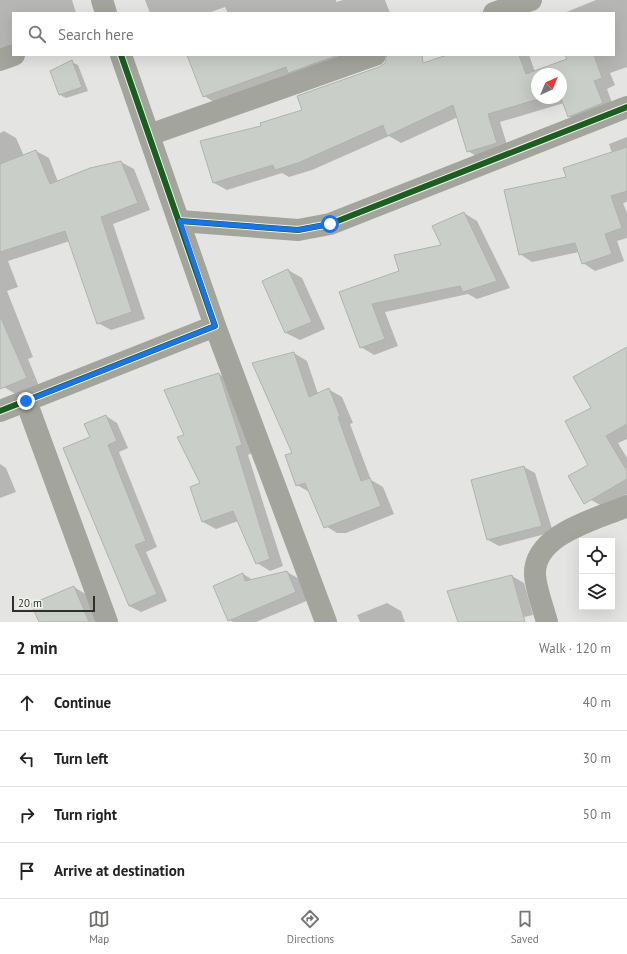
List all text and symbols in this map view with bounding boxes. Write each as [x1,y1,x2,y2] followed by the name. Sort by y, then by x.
[12,12,615,56] search box
[26,23,48,45] icon: search
[58,25,134,44] text: Search here
[531,68,567,104] north arrow
[321,215,339,233] route start
[17,392,35,410] route end
[579,538,615,610] map controls
[579,538,615,574] button: locate
[579,574,615,610] button: layers
[12,594,95,613] scale bar
[18,596,42,610] text: 20 m
[16,637,57,659] text: 2 min
[539,640,611,657] text: Walk · 120 m
[16,692,38,714] icon: ahead
[54,693,111,712] text: Continue
[583,694,611,711] text: 40 m
[16,748,38,770] icon: left
[54,749,108,768] text: Turn left
[583,750,611,767] text: 30 m
[16,804,38,826] icon: right
[54,805,117,824] text: Turn right
[583,806,611,823] text: 50 m
[16,860,38,882] icon: arrive
[54,861,185,880] text: Arrive at destination
[88,908,110,946] tab: Map
[287,908,334,946] tab: Directions
[511,908,539,946] tab: Saved

